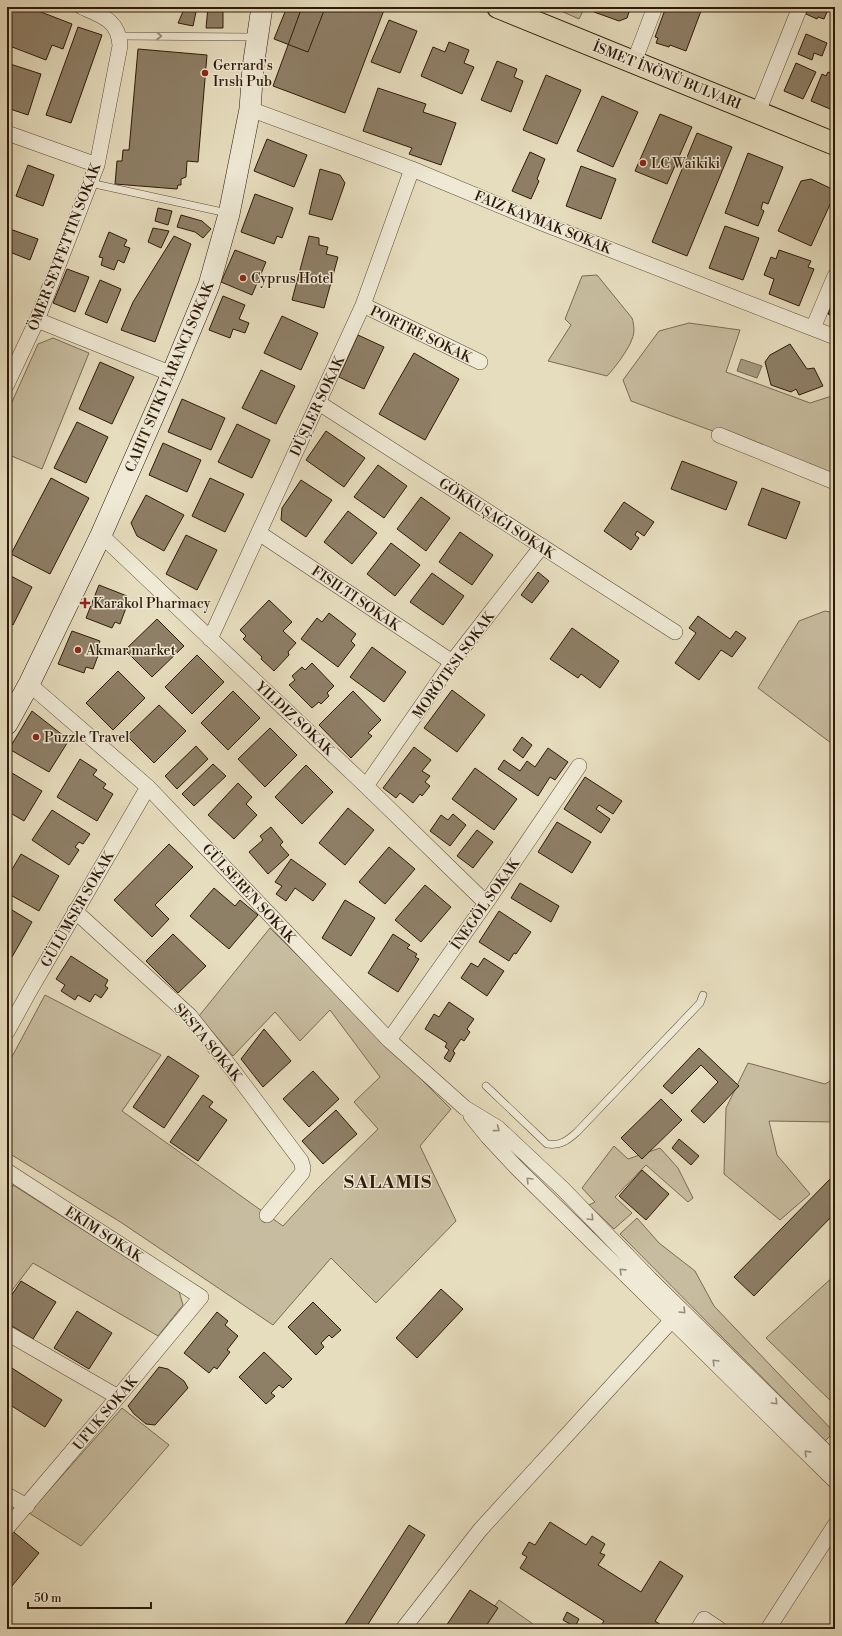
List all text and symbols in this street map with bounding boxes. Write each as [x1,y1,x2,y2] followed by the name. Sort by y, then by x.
[156,32,162,40] one-way arrow
[590,36,745,114] street label: İSMET İNÖNÜ BULVARI
[213,57,273,91] place label: Gerrard's Irısh Pub
[200,68,210,78] marker: Gerrard's Irısh Pub
[651,155,720,173] place label: LC Waikiki
[638,158,648,168] marker: LC Waikiki
[23,160,106,334] street label: ÖMER SEYFETTIN SOKAK
[471,187,615,259] street label: FAIZ KAYMAK SOKAK
[251,270,334,288] place label: Cyprus Hotel
[238,273,248,283] marker: Cyprus Hotel
[122,279,219,475] street label: CAHIT SITKI TARANCI SOKAK
[367,303,475,368] street label: PORTRE SOKAK
[285,352,349,459] street label: DÜŞLER SOKAK
[435,473,560,564] street label: GÖKKUŞAĞI SOKAK
[308,563,404,636] street label: FISILTI SOKAK
[93,595,211,613] place label: Karakol Pharmacy
[80,598,90,608] marker: Karakol Pharmacy
[407,607,499,723] street label: MORÖTESI SOKAK
[85,642,176,660] place label: Akmar market
[73,645,83,655] marker: Akmar market
[251,677,338,760] street label: YILDIZ SOKAK
[44,729,129,747] place label: Puzzle Travel
[31,732,41,742] marker: Puzzle Travel
[198,839,301,947] street label: GÜLSEREN SOKAK
[36,847,119,971] street label: GÜLÜMSER SOKAK
[446,854,524,954] street label: İNEGÖL SOKAK
[169,1000,246,1086] street label: SESTA SOKAK
[493,1124,500,1131] one-way arrow
[344,1171,432,1194] district label: SALAMIS
[526,1177,534,1185] one-way arrow
[61,1203,146,1267] street label: EKIM SOKAK
[587,1213,594,1221] one-way arrow
[619,1268,627,1276] one-way arrow
[678,1306,686,1314] one-way arrow
[712,1359,720,1367] one-way arrow
[69,1372,143,1454] street label: UFUK SOKAK
[770,1397,778,1405] one-way arrow
[804,1450,812,1458] one-way arrow
[28,1584,151,1610] scale bar
[34,1591,62,1606] text: 50 m

